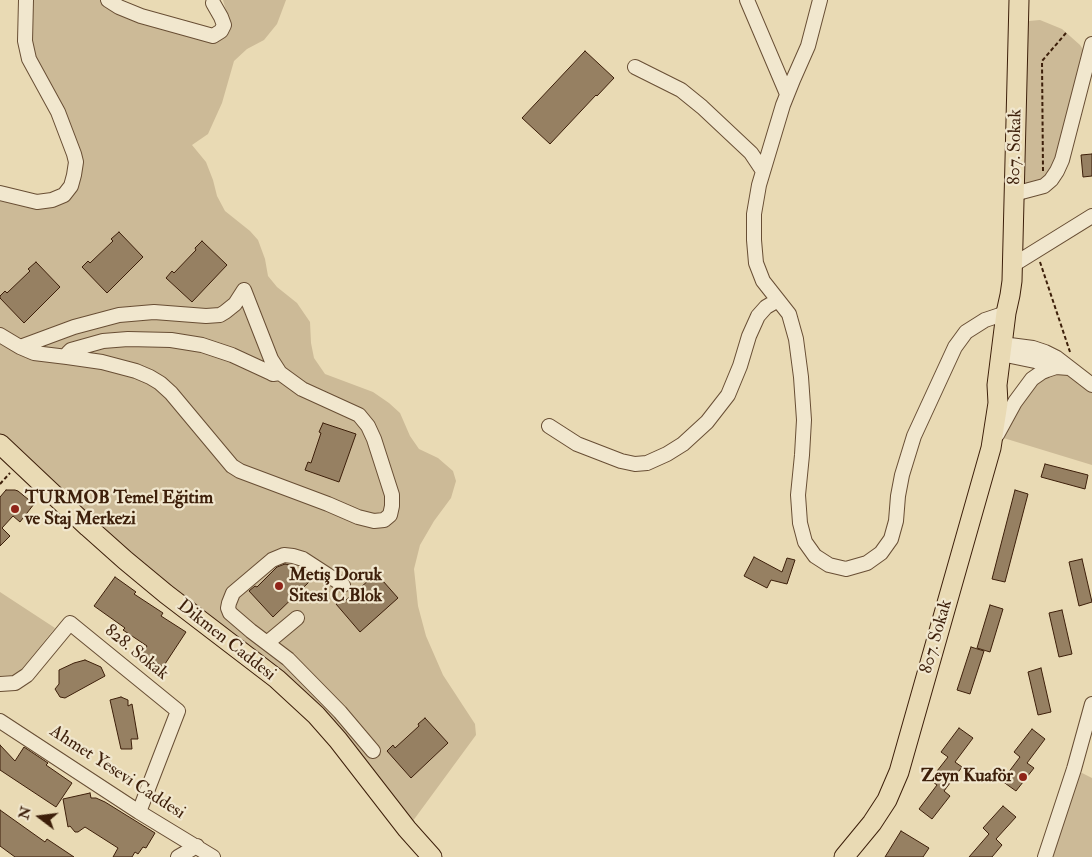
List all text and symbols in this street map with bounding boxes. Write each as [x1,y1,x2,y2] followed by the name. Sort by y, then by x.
[1005,109,1027,185] street label: 807. Sokak
[25,488,213,530] place label: TURMOB Temel Eğitim ve Staj Merkezi
[9,503,21,515] marker: TURMOB Temel Eğitim ve Staj Merkezi
[289,565,382,608] place label: Metiş Doruk Sitesi C Blok
[273,580,285,592] marker: Metiş Doruk Sitesi C Blok
[172,596,280,686] street label: Dikmen Caddesi
[916,598,958,676] street label: 807. Sokak
[100,621,172,685] street label: 828. Sokak
[45,721,189,825] street label: Ahmet Yesevi Caddesi
[921,766,1013,788] place label: Zeyn Kuaför
[1017,771,1029,783] marker: Zeyn Kuaför
[15,792,65,842] north arrow
[15,805,35,821] text: N

